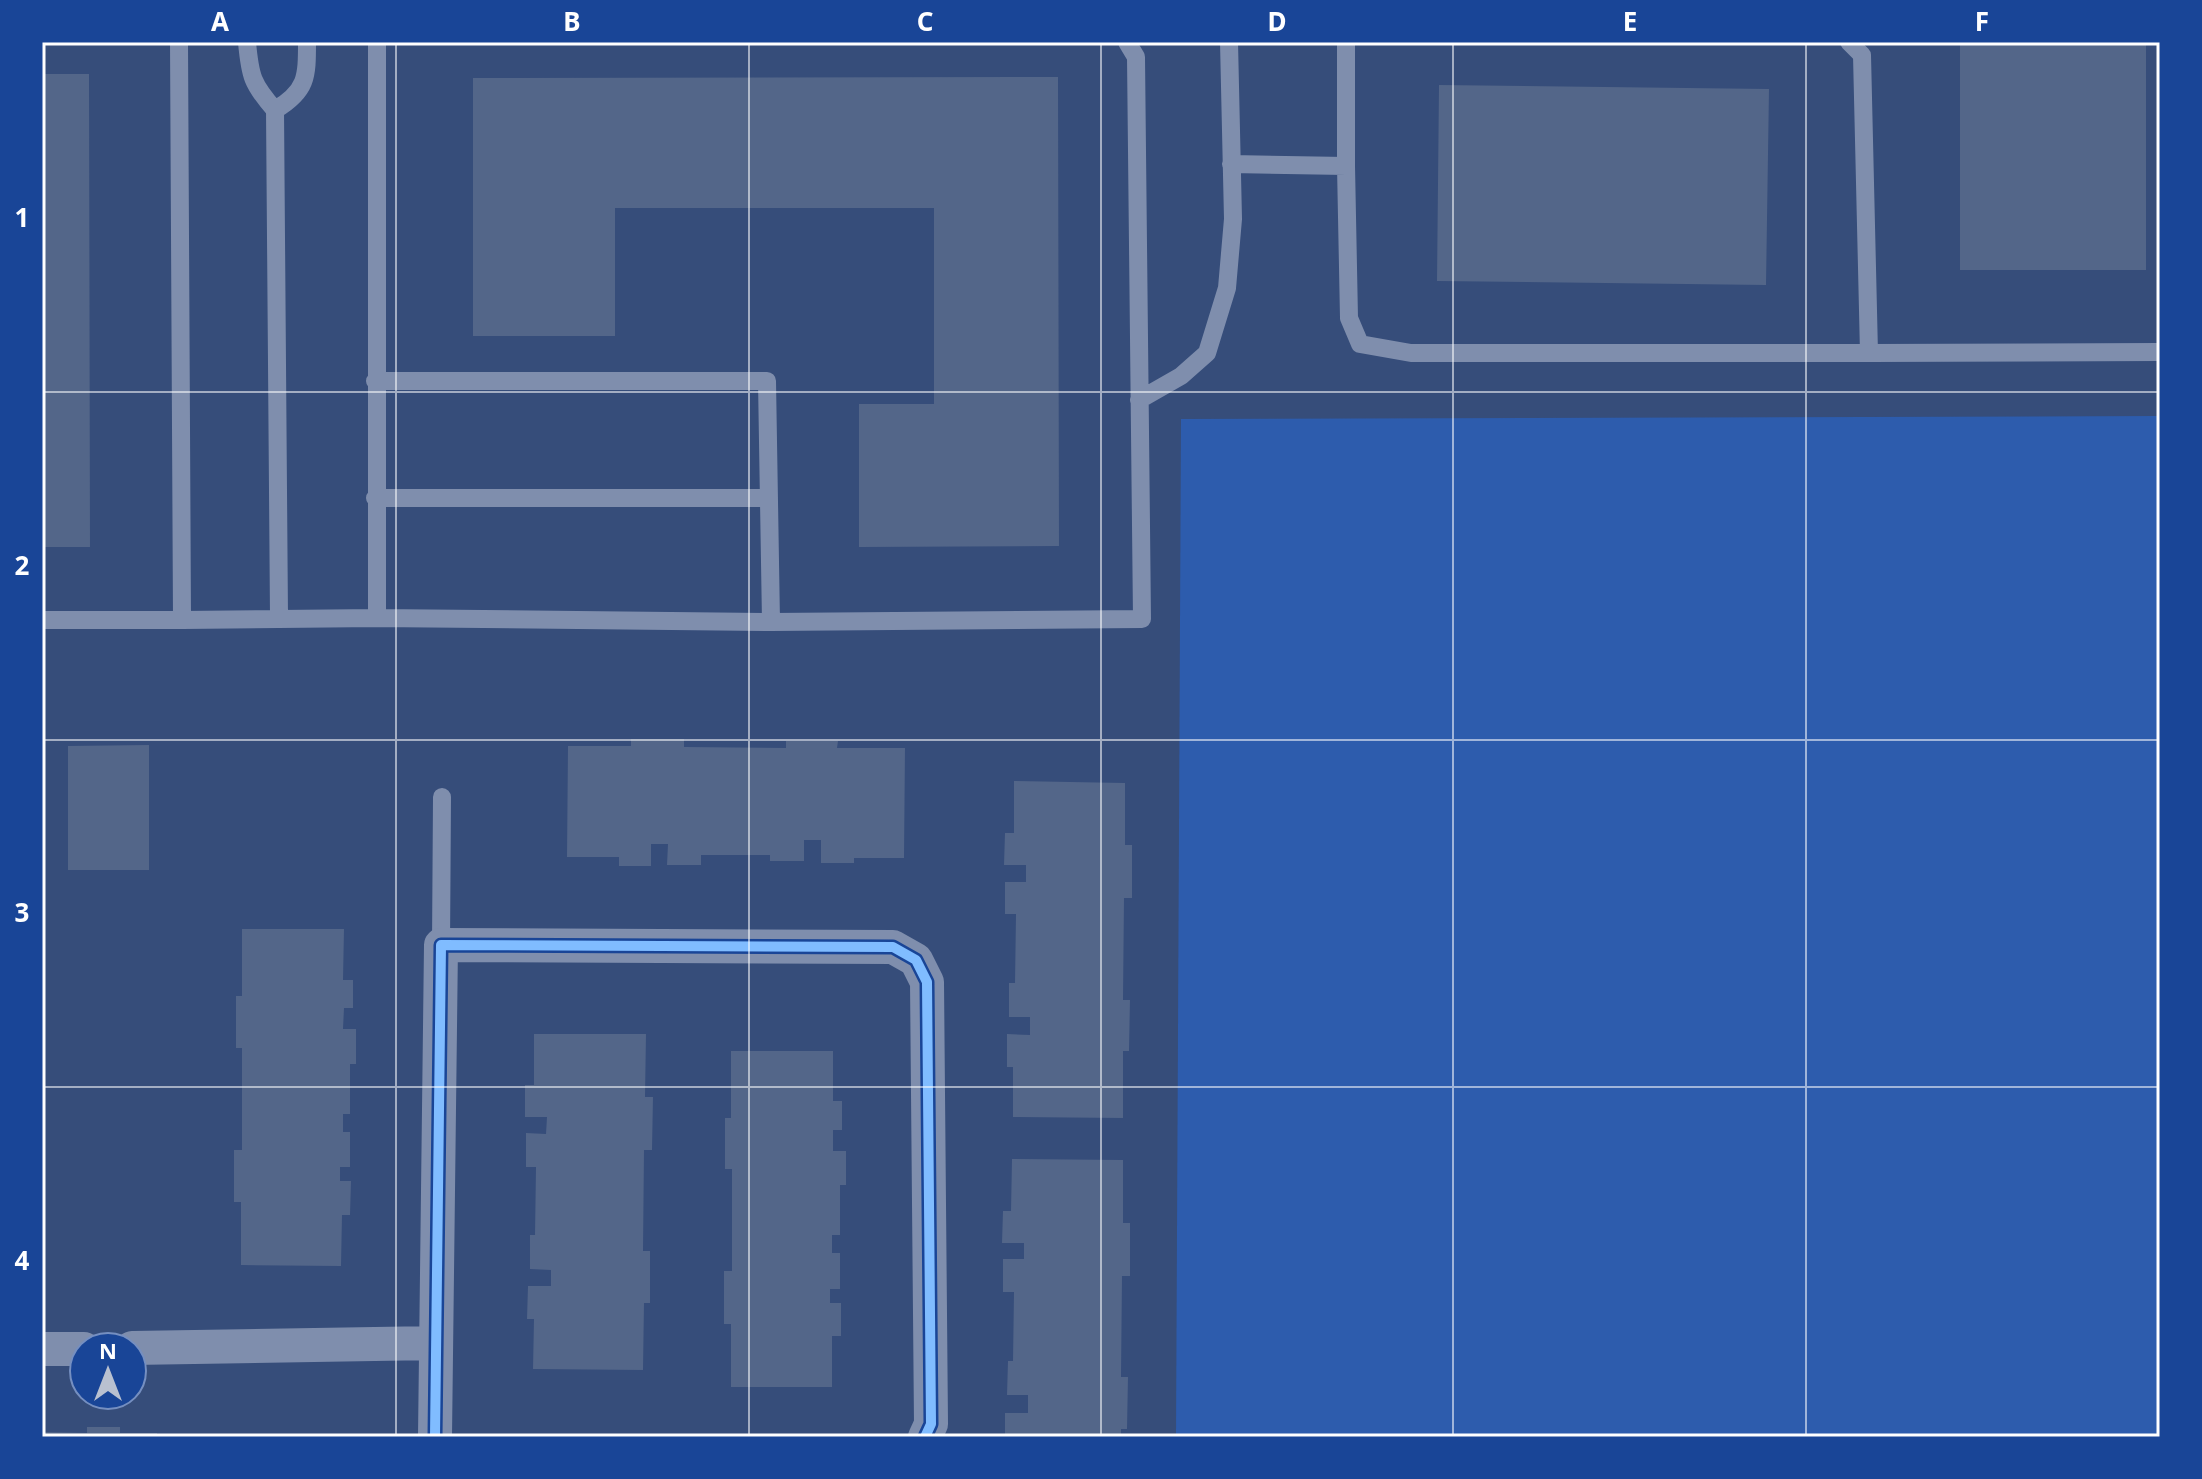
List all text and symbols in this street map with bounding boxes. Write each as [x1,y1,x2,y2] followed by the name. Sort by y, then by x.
[211,3,229,39] text: A
[563,3,581,39] text: B
[917,3,933,39] text: C
[1267,3,1287,39] text: D
[1623,3,1637,39] text: E
[1975,3,1989,39] text: F
[15,199,29,235] text: 1
[15,547,30,583] text: 2
[15,894,29,930] text: 3
[15,1242,30,1278] text: 4
[68,1331,148,1411] north arrow
[99,1335,117,1365] text: N

